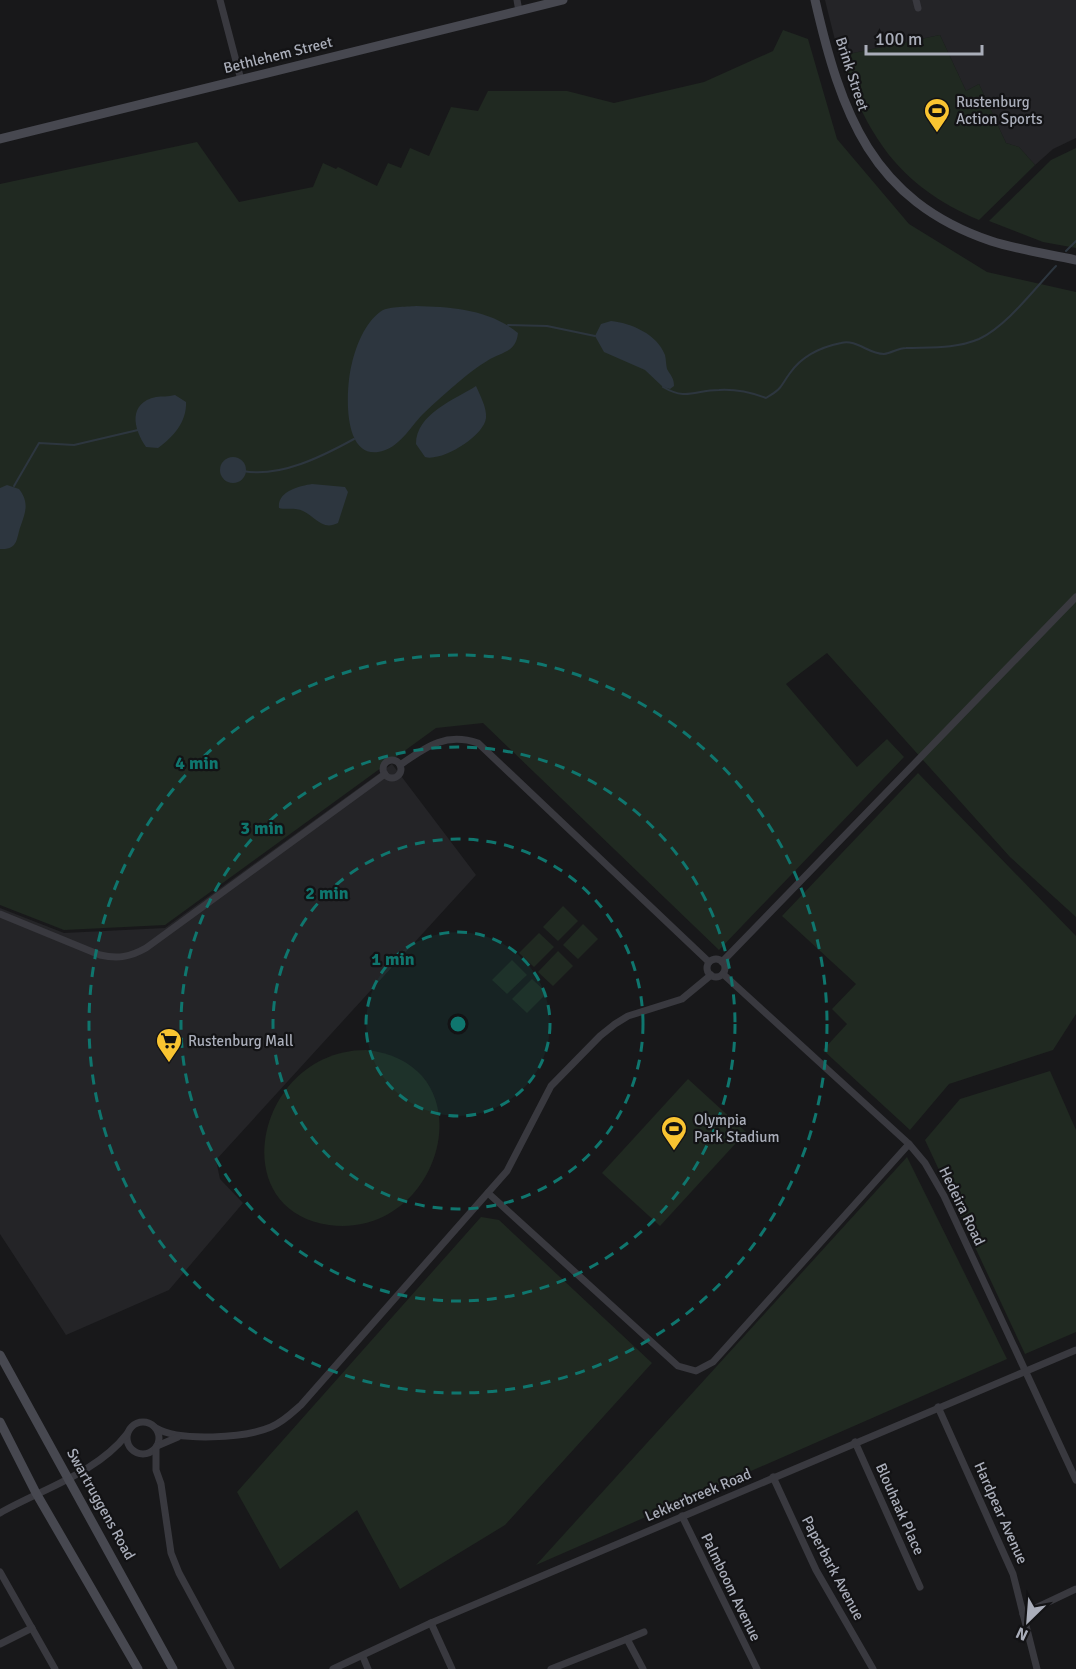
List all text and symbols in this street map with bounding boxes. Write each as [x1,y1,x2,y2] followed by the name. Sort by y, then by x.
[866,18,982,56] scale bar
[875,28,922,50] text: 100 m
[222,33,334,77] street label: Bethlehem Street
[832,35,872,113] street label: Brink Street
[956,93,1043,128] place label: Rustenburg Action Sports
[922,96,952,134] sports icon: Rustenburg Action Sports
[175,752,219,774] text: 4 min
[240,817,284,839] text: 3 min
[305,882,349,904] text: 2 min
[371,948,415,970] text: 1 min
[448,1014,468,1034] centre of rings
[154,1026,184,1064] supermarket icon: Rustenburg Mall
[188,1032,293,1050] place label: Rustenburg Mall
[694,1111,779,1146] place label: Olympia Park Stadium
[659,1114,689,1152] sports icon: Olympia Park Stadium
[935,1164,989,1248] street label: Hedeira Road
[63,1445,139,1563] street label: Swartruggens Road
[970,1459,1032,1567] street label: Hardpear Avenue
[872,1460,928,1558] street label: Blouhaak Place
[642,1464,754,1526] street label: Lekkerbreek Road
[798,1513,868,1623] street label: Paperbark Avenue
[697,1530,765,1644] street label: Palmboom Avenue
[998,1591,1058,1651] north arrow
[1013,1622,1031,1645] text: N

